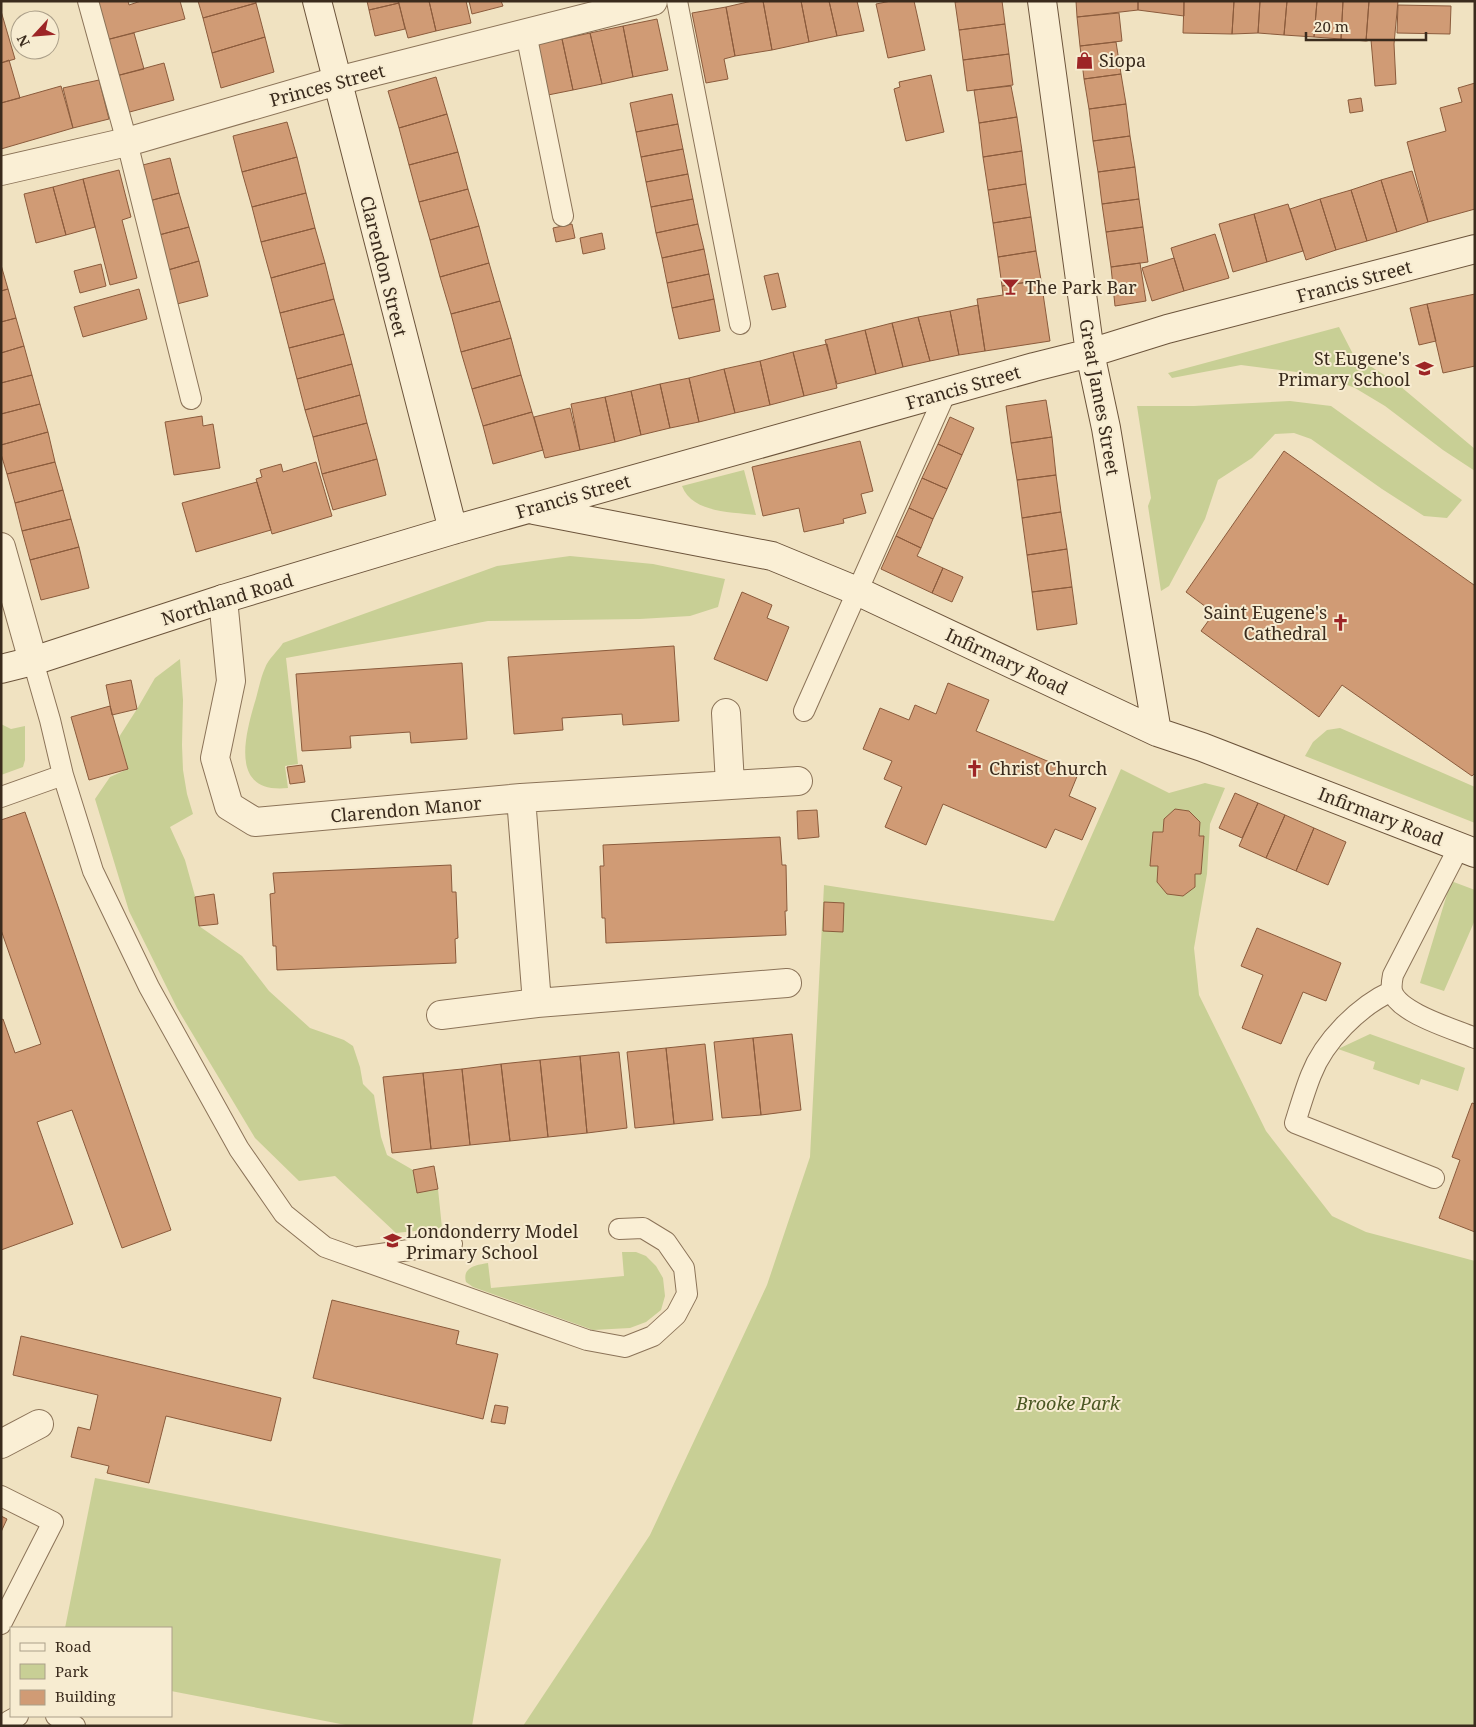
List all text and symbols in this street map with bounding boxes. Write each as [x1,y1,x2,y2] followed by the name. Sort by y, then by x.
[10,10,60,60] north arrow
[1306,10,1426,42] scale bar
[1314,16,1349,36] text: 20 m
[12,32,34,50] text: N
[1099,48,1146,72] place label: Siopa
[1075,50,1095,70] shop icon: Siopa
[267,58,387,112] street label: Princes Street
[355,193,413,339] street label: Clarendon Street
[1294,254,1414,308] street label: Francis Street
[1025,275,1137,299] place label: The Park Bar
[1001,277,1021,297] bar icon: The Park Bar
[1074,317,1126,477] street label: Great James Street
[1278,346,1410,391] place label: St Eugene's Primary School
[1414,358,1434,378] school or university icon: St Eugene's Primary School
[903,359,1023,415] street label: Francis Street
[513,468,633,524] street label: Francis Street
[158,568,296,630] street label: Northland Road
[1203,600,1327,645] place label: Saint Eugene's Cathedral
[1331,612,1351,632] church icon: Saint Eugene's Cathedral
[942,622,1072,700] street label: Infirmary Road
[989,756,1108,780] place label: Christ Church
[965,758,985,778] church icon: Christ Church
[1315,781,1447,851] street label: Infirmary Road
[329,790,483,828] street label: Clarendon Manor
[406,1219,579,1264] place label: Londonderry Model Primary School
[382,1231,402,1251] school or university icon: Londonderry Model Primary School
[1015,1391,1121,1415] park label: Brooke Park
[10,1627,172,1717] legend
[55,1636,91,1656] text: Road
[55,1661,89,1681] text: Park
[55,1686,116,1706] text: Building

